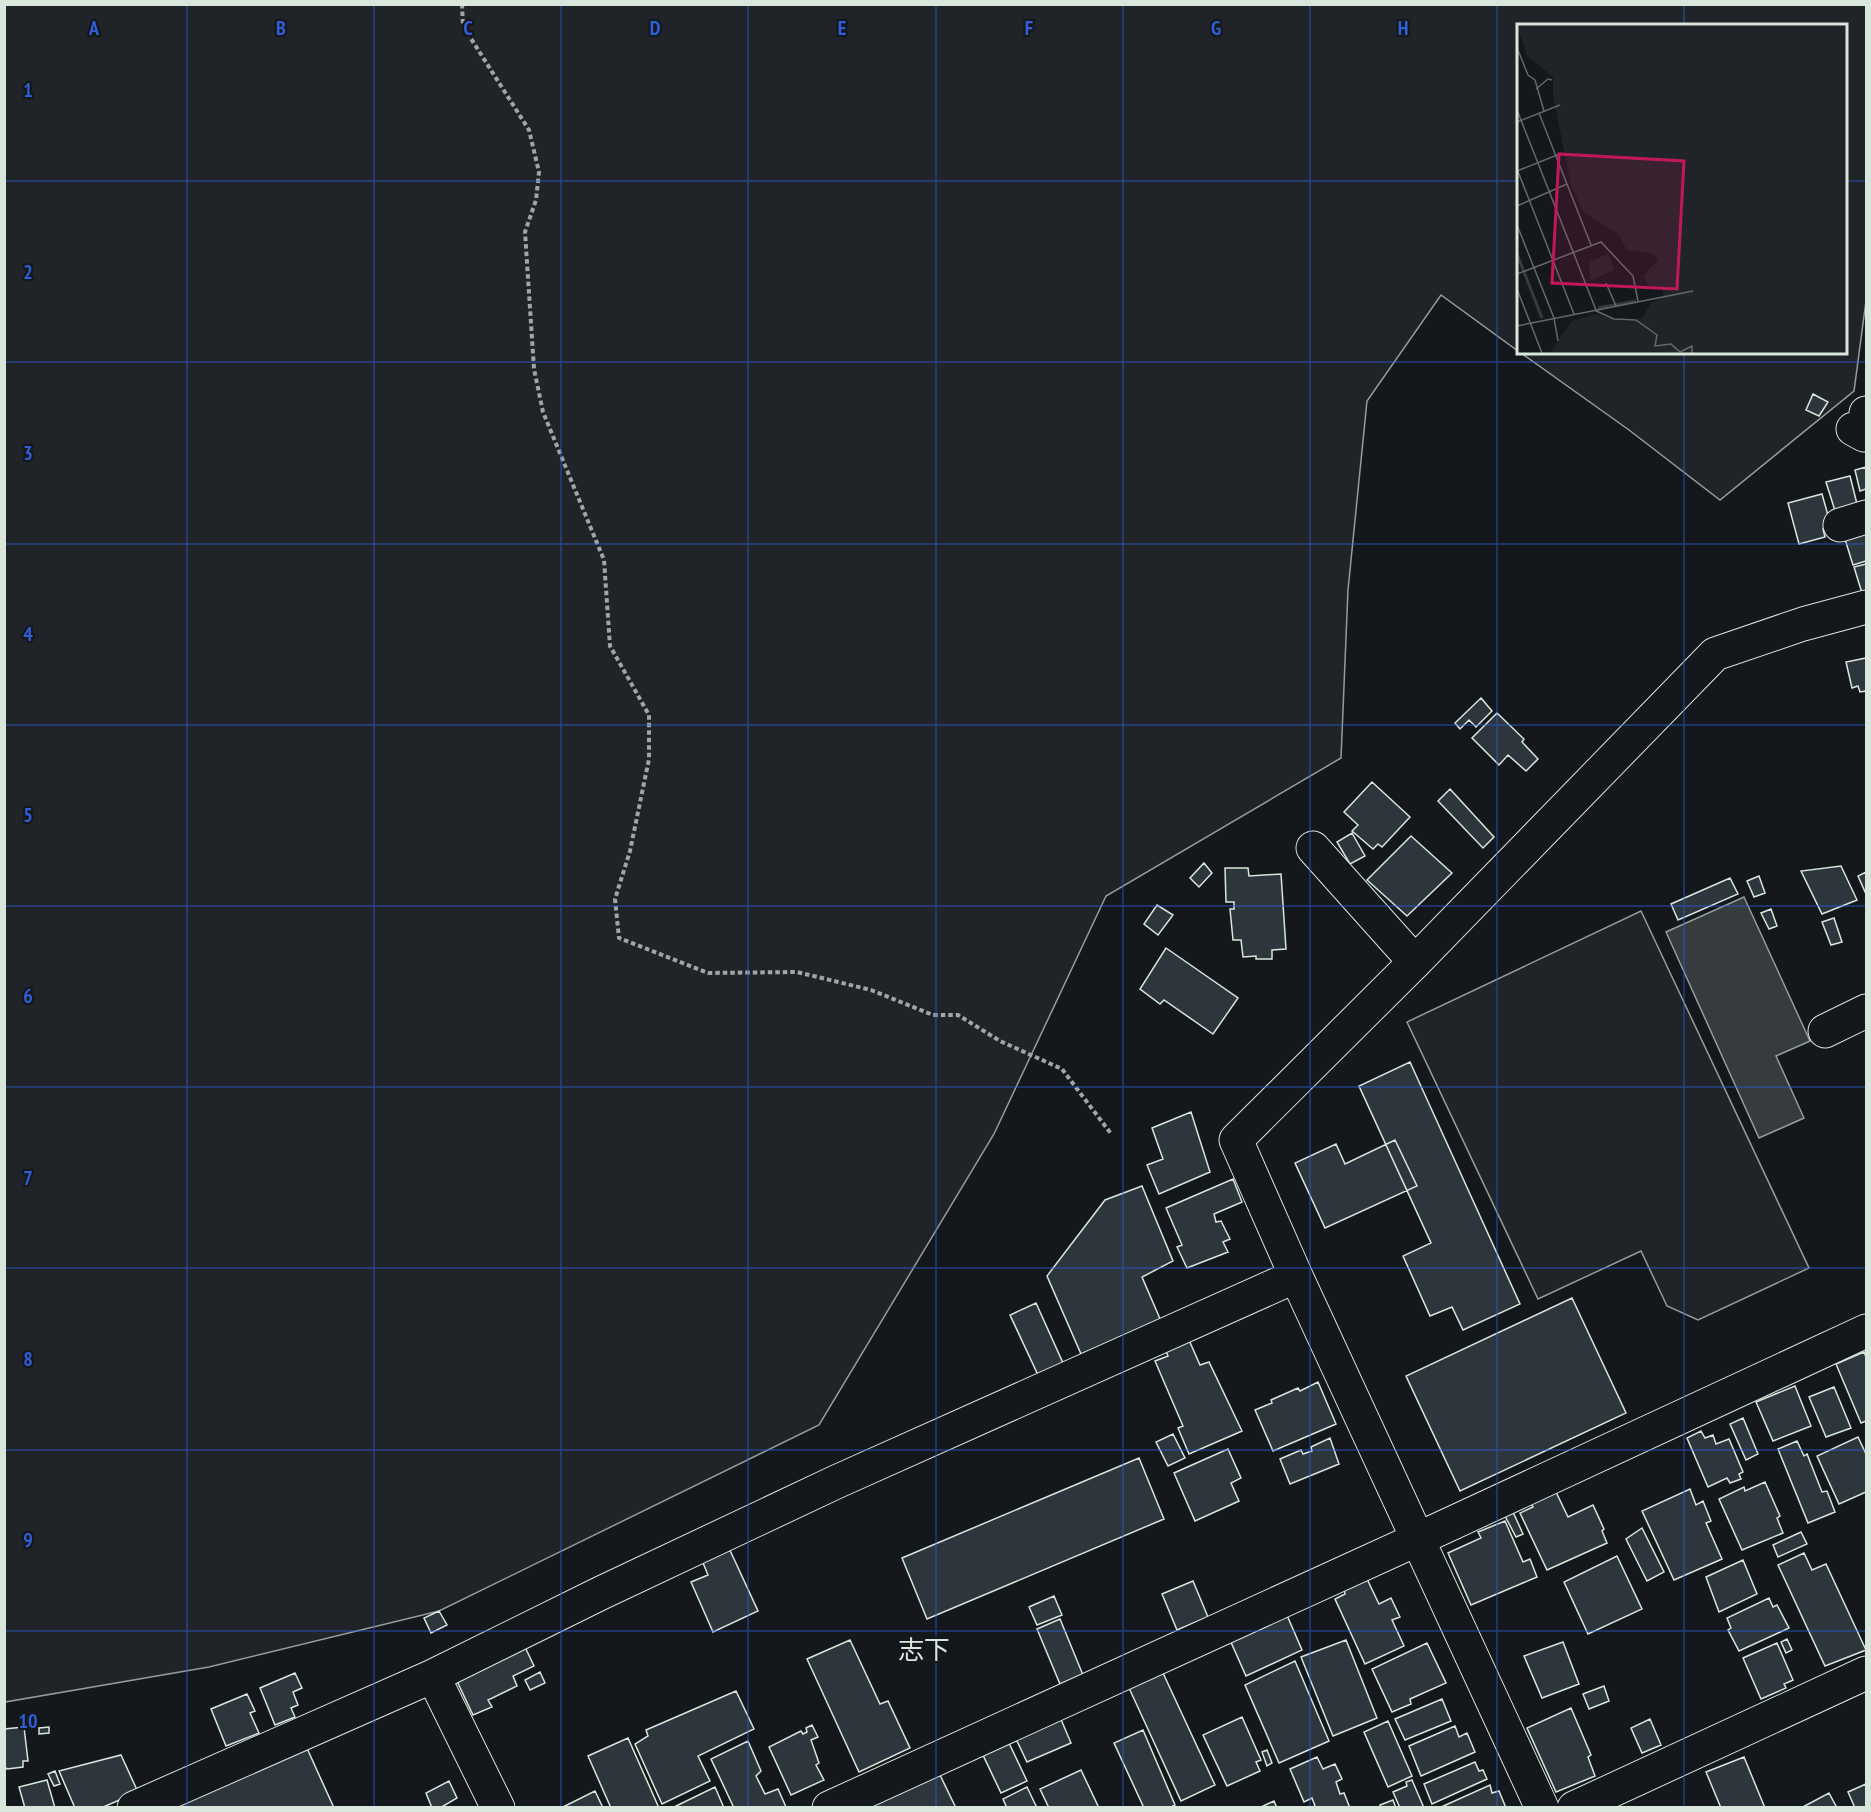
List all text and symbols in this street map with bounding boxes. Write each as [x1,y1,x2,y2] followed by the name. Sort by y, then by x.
[88,15,100,41] text: A
[276,15,286,41] text: B
[463,15,473,41] text: C
[650,15,661,41] text: D
[838,15,846,41] text: E
[1025,15,1033,41] text: F
[1211,15,1221,41] text: G
[1398,15,1408,41] text: H
[1517,24,1847,354] inset map
[23,77,33,103] text: 1
[23,259,33,285] text: 2
[23,440,33,466] text: 3
[23,621,33,647] text: 4
[23,802,33,828] text: 5
[23,983,33,1009] text: 6
[23,1165,33,1191] text: 7
[23,1346,33,1372] text: 8
[23,1527,33,1553] text: 9
[898,1633,950,1666] district label: 志下
[18,1708,38,1734] text: 10

